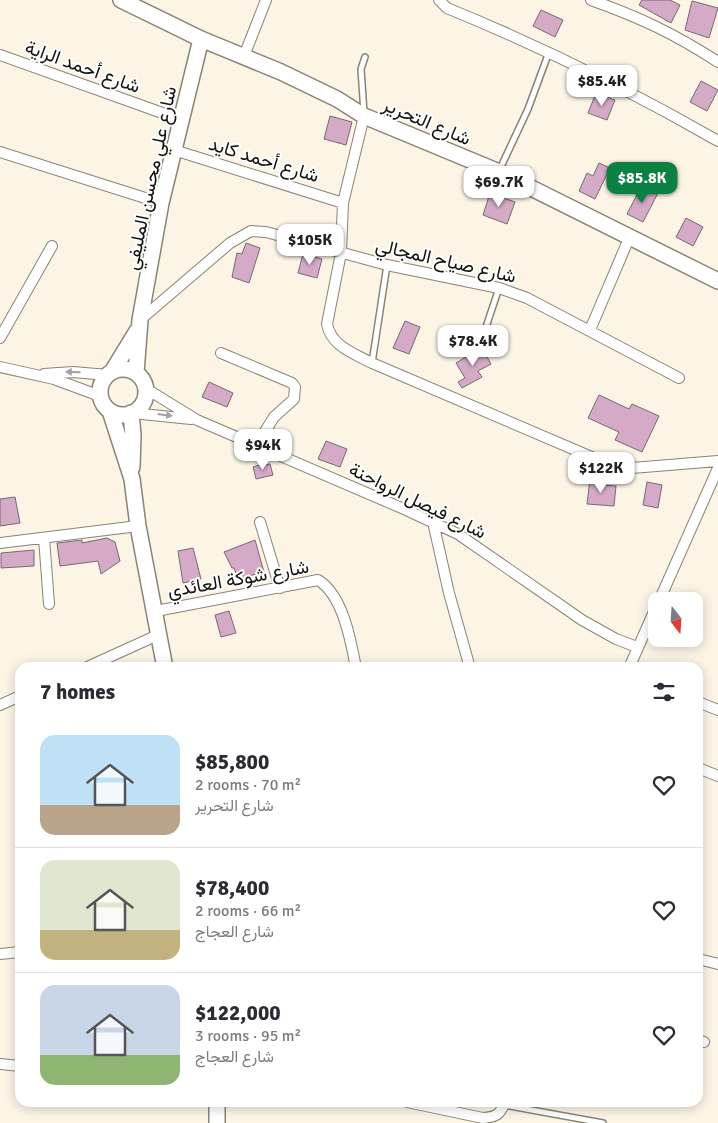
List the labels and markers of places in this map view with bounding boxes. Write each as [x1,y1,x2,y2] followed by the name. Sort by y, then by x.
[561,64,643,107] pin: $85.4K
[601,162,683,204] pin: $85.8K
[458,166,540,208] pin: $69.7K
[275,224,345,266] pin: $105K
[432,324,514,367] pin: $78.4K
[233,428,293,471] pin: $94K
[566,452,636,494] pin: $122K

